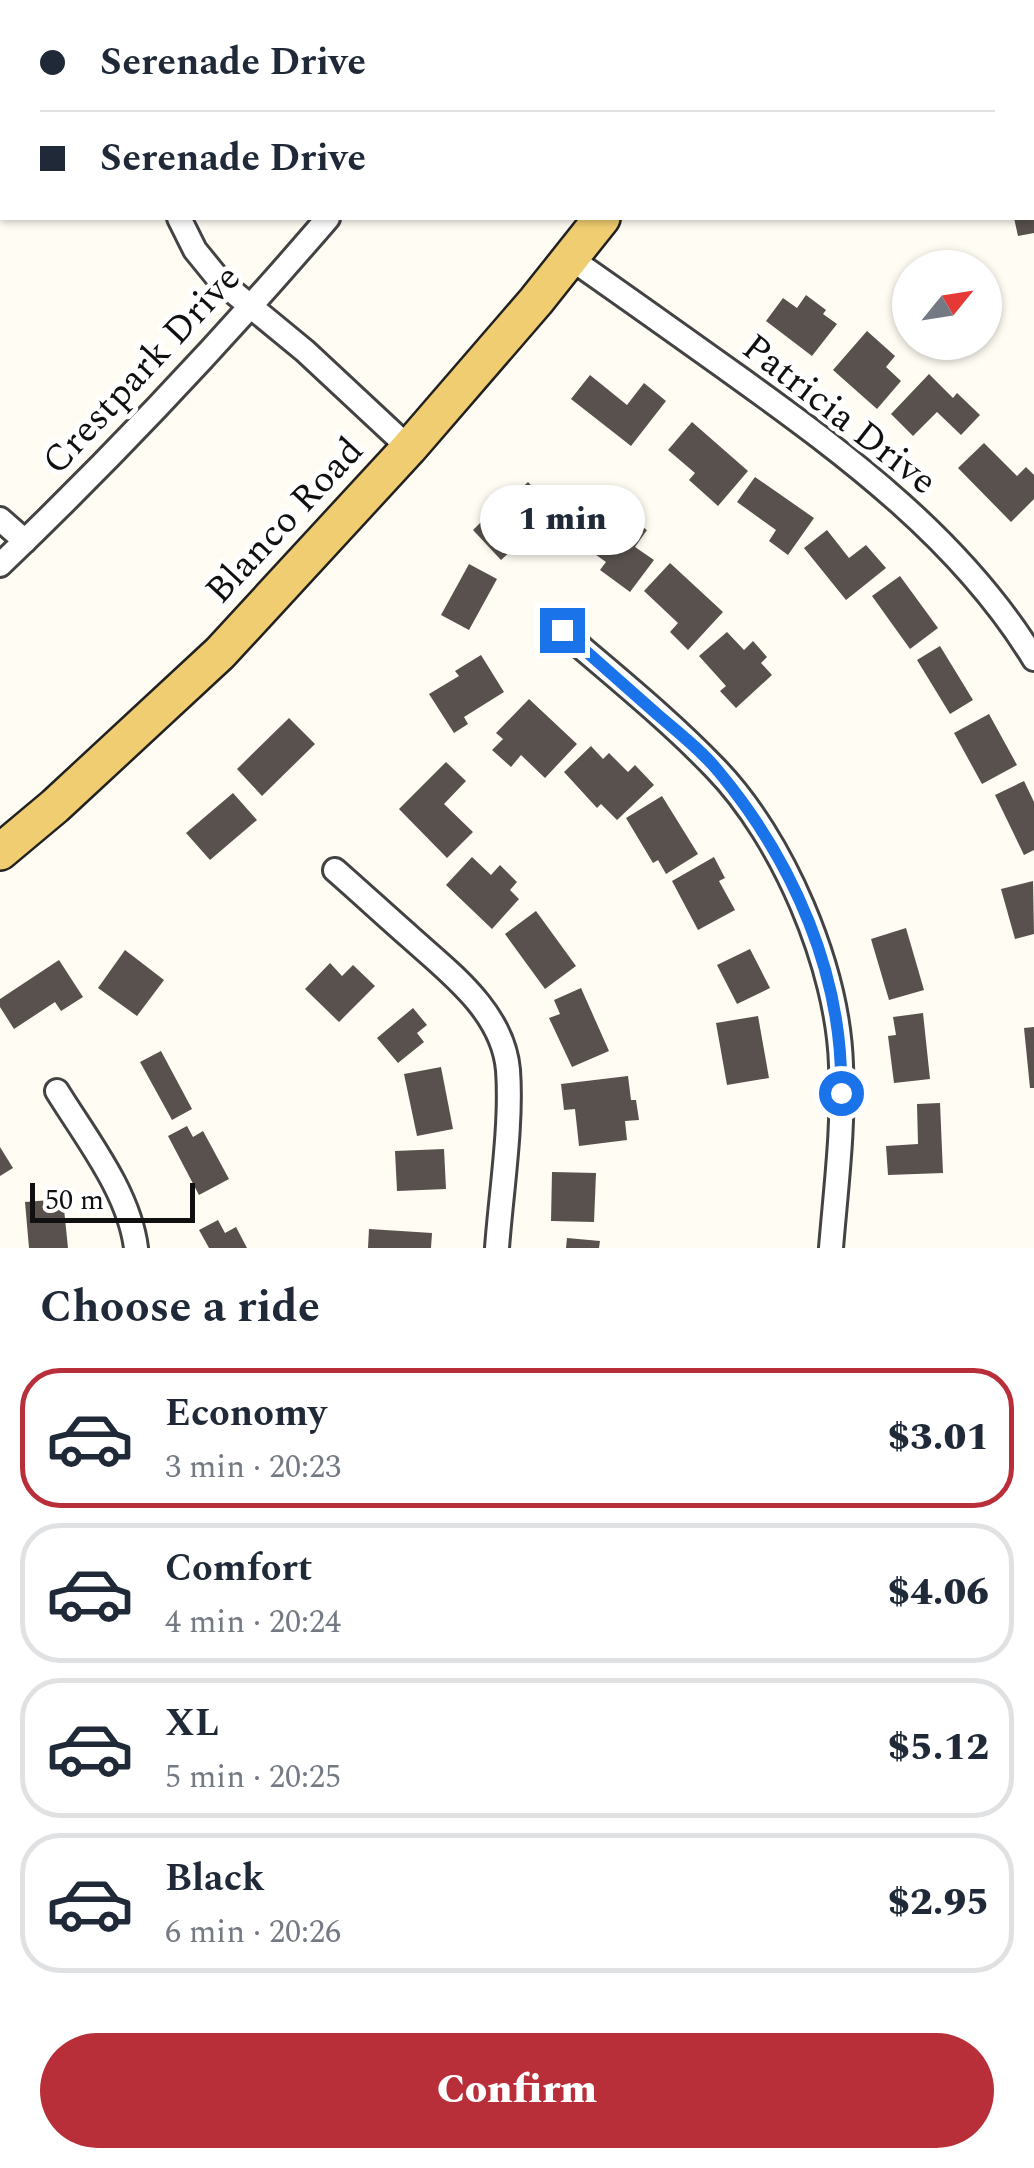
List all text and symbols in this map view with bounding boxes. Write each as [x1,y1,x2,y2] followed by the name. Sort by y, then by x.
[100,34,366,92] text: Serenade Drive
[100,130,366,188] text: Serenade Drive
[892,250,1002,360] north arrow
[892,250,1002,360] map controls
[29,251,255,489] street label: Crestpark Drive
[729,320,949,510] street label: Patricia Drive
[192,424,378,618] street label: Blanco Road
[480,485,644,555] callout: 1 min
[518,495,607,544] text: 1 min
[540,608,585,653] route end
[819,1071,864,1116] route start
[30,1178,195,1222] scale bar
[45,1179,104,1222] text: 50 m
[40,1273,320,1342] text: Choose a ride
[165,1385,326,1443] text: Economy
[45,1393,135,1483] icon: car
[887,1409,989,1467] text: $3.01
[165,1443,341,1492] text: 3 min · 20:23
[165,1540,312,1598] text: Comfort
[45,1548,135,1638] icon: car
[887,1564,989,1622] text: $4.06
[165,1598,341,1647] text: 4 min · 20:24
[165,1695,219,1753] text: XL
[45,1703,135,1793] icon: car
[887,1719,989,1777] text: $5.12
[165,1753,341,1802] text: 5 min · 20:25
[165,1850,265,1908] text: Black
[45,1858,135,1948] icon: car
[887,1874,989,1932] text: $2.95
[165,1908,341,1957] text: 6 min · 20:26
[40,2033,994,2148] button: Confirm

